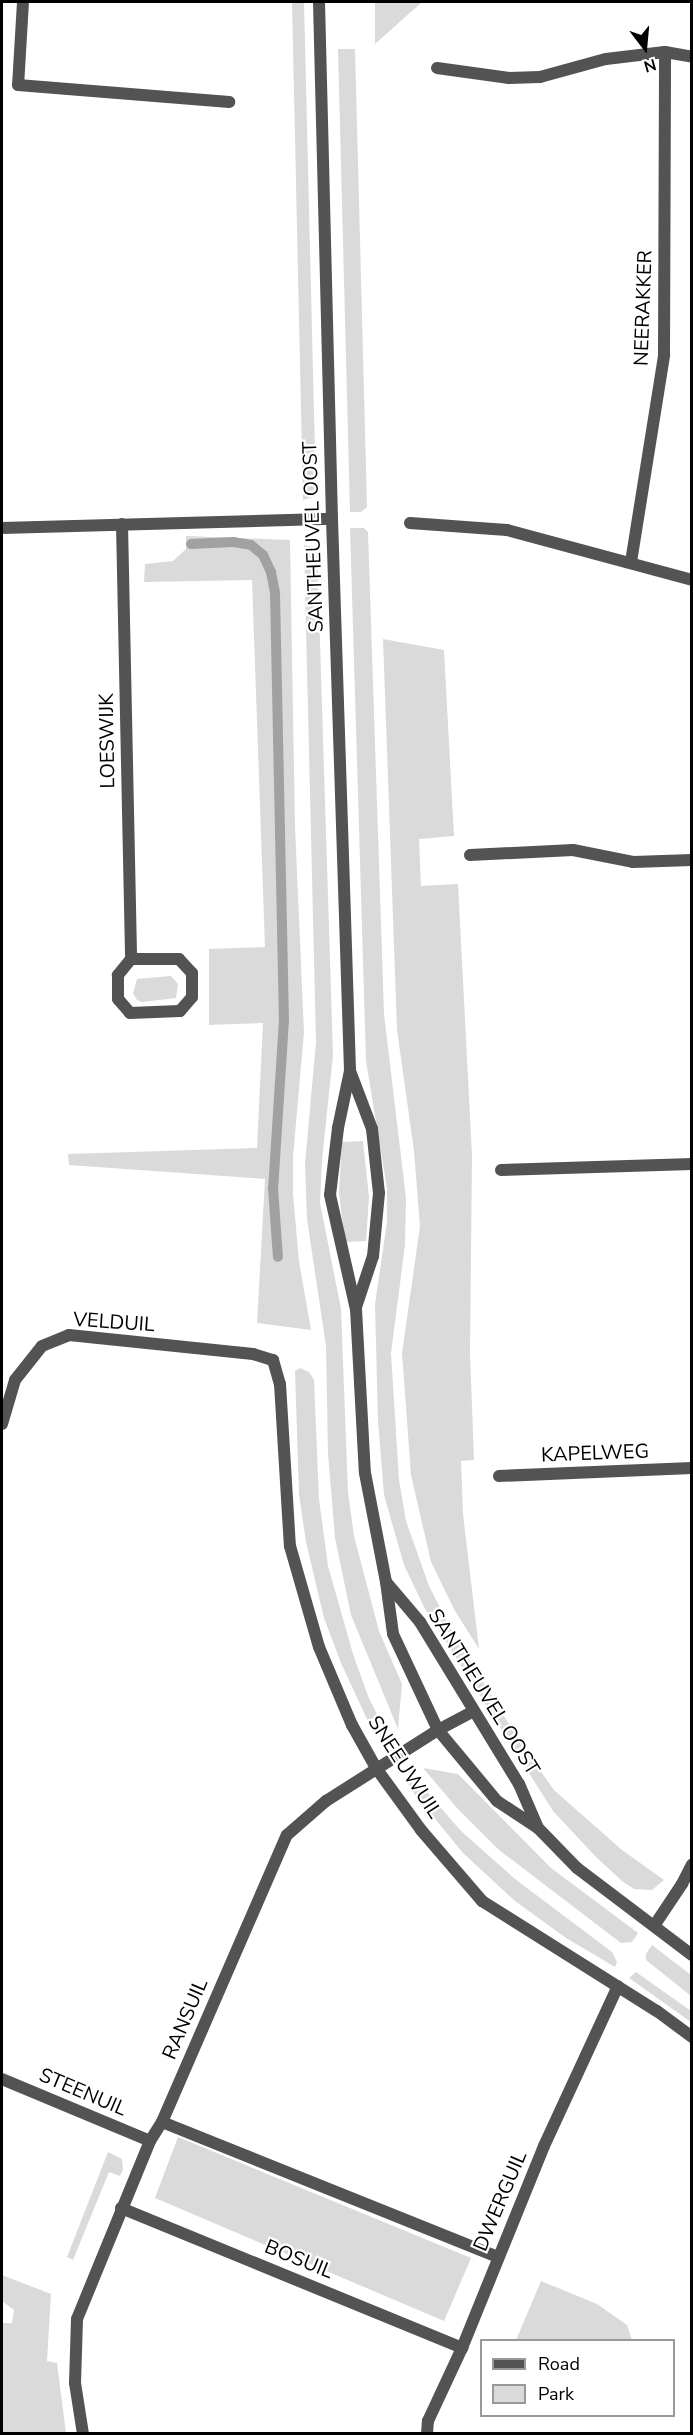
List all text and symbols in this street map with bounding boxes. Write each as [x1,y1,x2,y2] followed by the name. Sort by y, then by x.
[615,18,675,78] north arrow
[641,53,659,78] text: N
[629,250,657,366] street label: NEERAKKER
[298,441,328,633] street label: SANTHEUVEL OOST
[94,693,120,789] street label: LOESWIJK
[72,1307,156,1337] street label: VELDUIL
[541,1439,649,1467] street label: KAPELWEG
[423,1605,545,1779] street label: SANTHEUVEL OOST
[363,1711,447,1823] street label: SNEEUWUIL
[157,1975,213,2063] street label: RANSUIL
[36,2063,130,2121] street label: STEENUIL
[468,2147,532,2255] street label: DWERGUIL
[261,2234,337,2284] street label: BOSUIL
[480,2339,675,2417] legend
[538,2352,580,2376] text: Road
[538,2382,574,2406] text: Park

